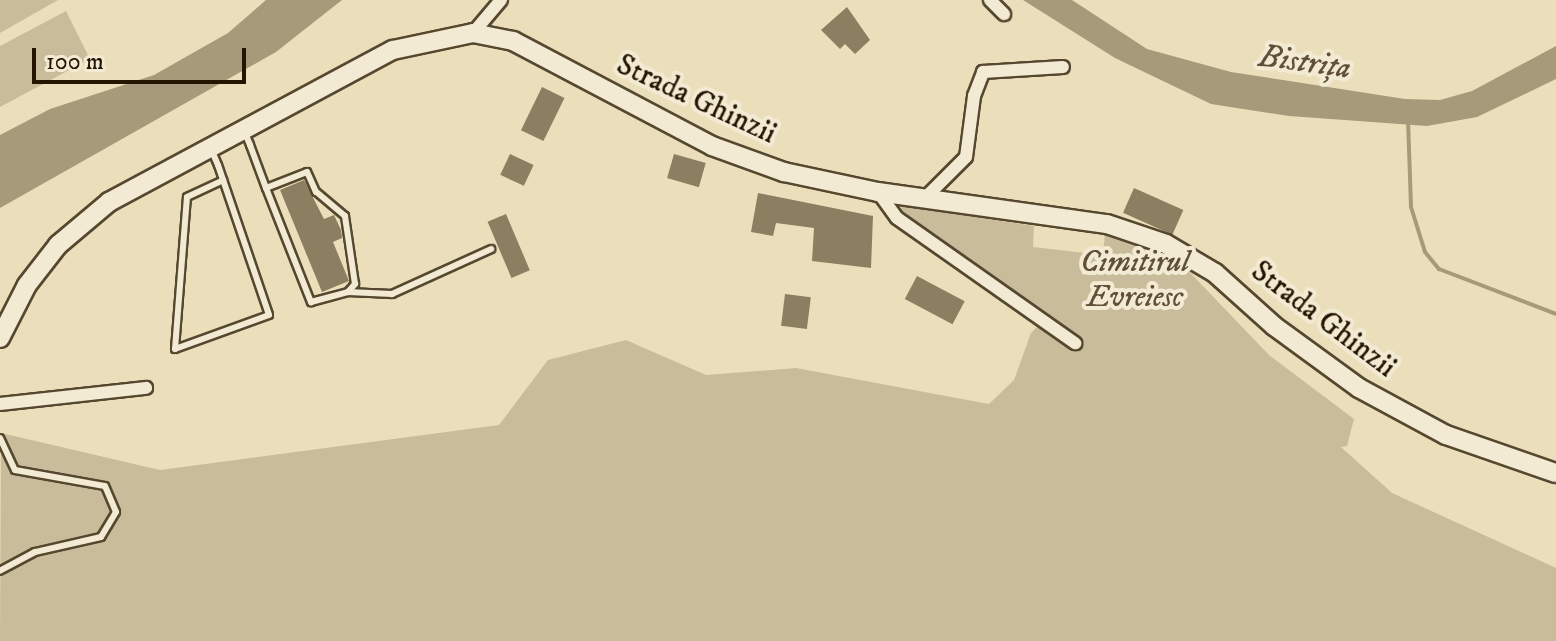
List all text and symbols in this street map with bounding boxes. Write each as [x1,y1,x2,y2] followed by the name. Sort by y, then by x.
[36,32,250,82] scale bar
[1257,38,1353,88] water label: Bistrița
[46,47,104,77] text: 100 m
[610,47,782,153] street label: Strada Ghinzii
[1080,245,1190,316] park label: Cimitirul Evreiesc
[1243,254,1403,386] street label: Strada Ghinzii

